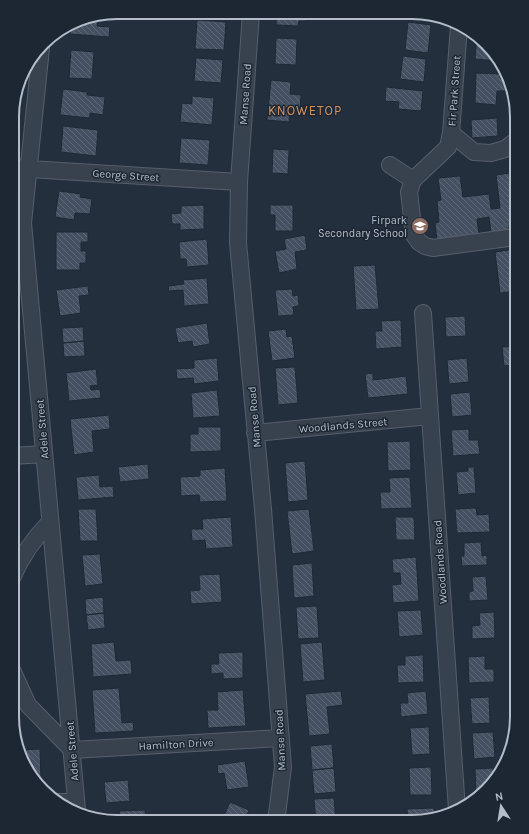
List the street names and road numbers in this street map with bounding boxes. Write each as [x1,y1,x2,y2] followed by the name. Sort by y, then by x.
[446,55,463,127] street label: Fir Park Street
[237,63,254,125] street label: Manse Road
[92,167,160,184] street label: George Street
[245,386,264,448] street label: Manse Road
[33,398,52,459] street label: Adele Street
[298,415,388,436] street label: Woodlands Street
[431,520,450,604] street label: Woodlands Road
[272,709,289,771] street label: Manse Road
[63,720,82,781] street label: Adele Street
[138,736,214,753] street label: Hamilton Drive

